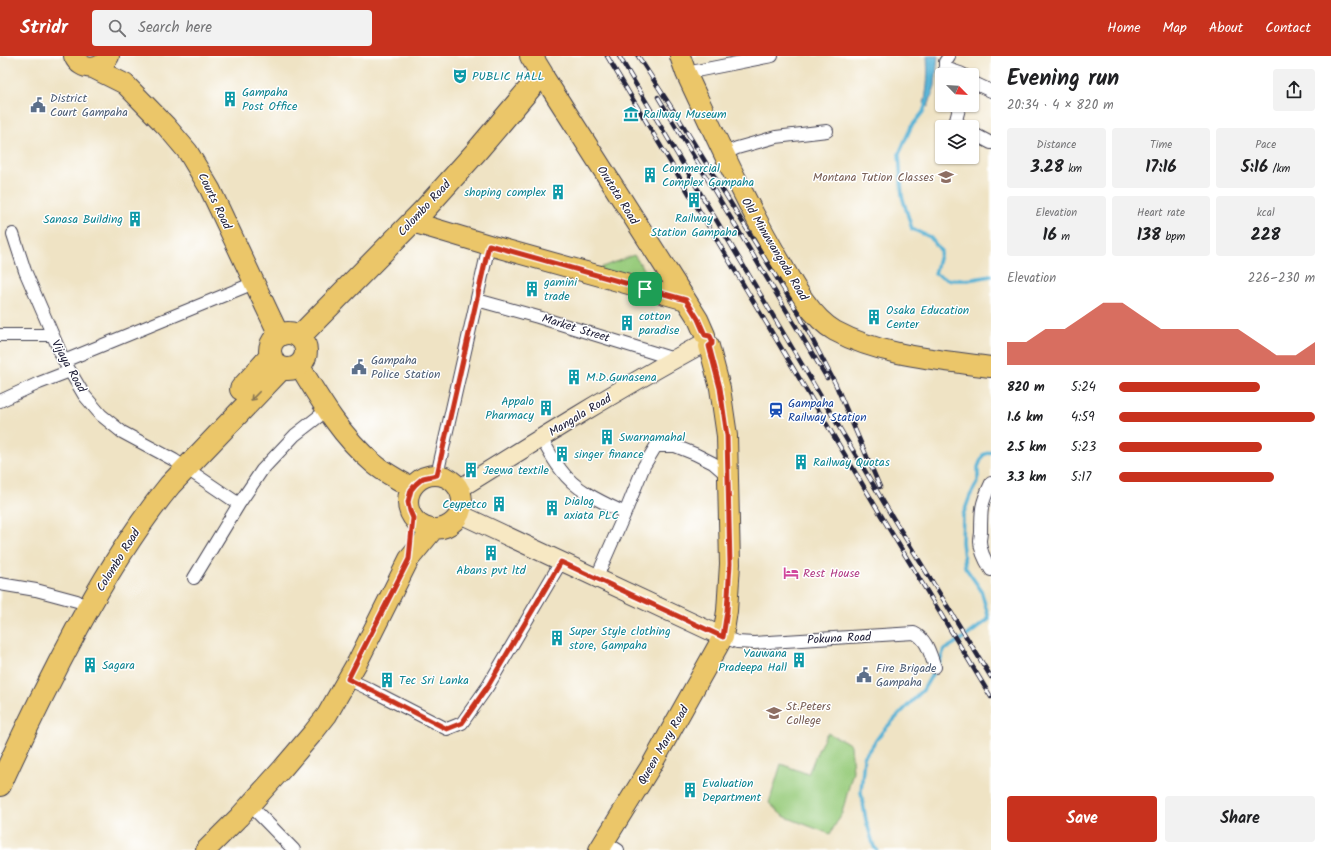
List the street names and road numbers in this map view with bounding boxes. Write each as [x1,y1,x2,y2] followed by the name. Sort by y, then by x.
[592,162,644,229] street label: Orutota Road
[193,170,237,234] street label: Courts Road
[393,175,456,241] street label: Colombo Road
[736,194,813,305] street label: Old Minuwangoda Road
[540,309,612,348] street label: Market Street
[46,336,91,397] street label: Vijaya Road
[545,389,616,442] street label: Mangala Road
[92,524,146,595] street label: Colombo Road
[806,627,873,650] street label: Pokuna Road
[633,701,694,789] street label: Queen Mary Road

